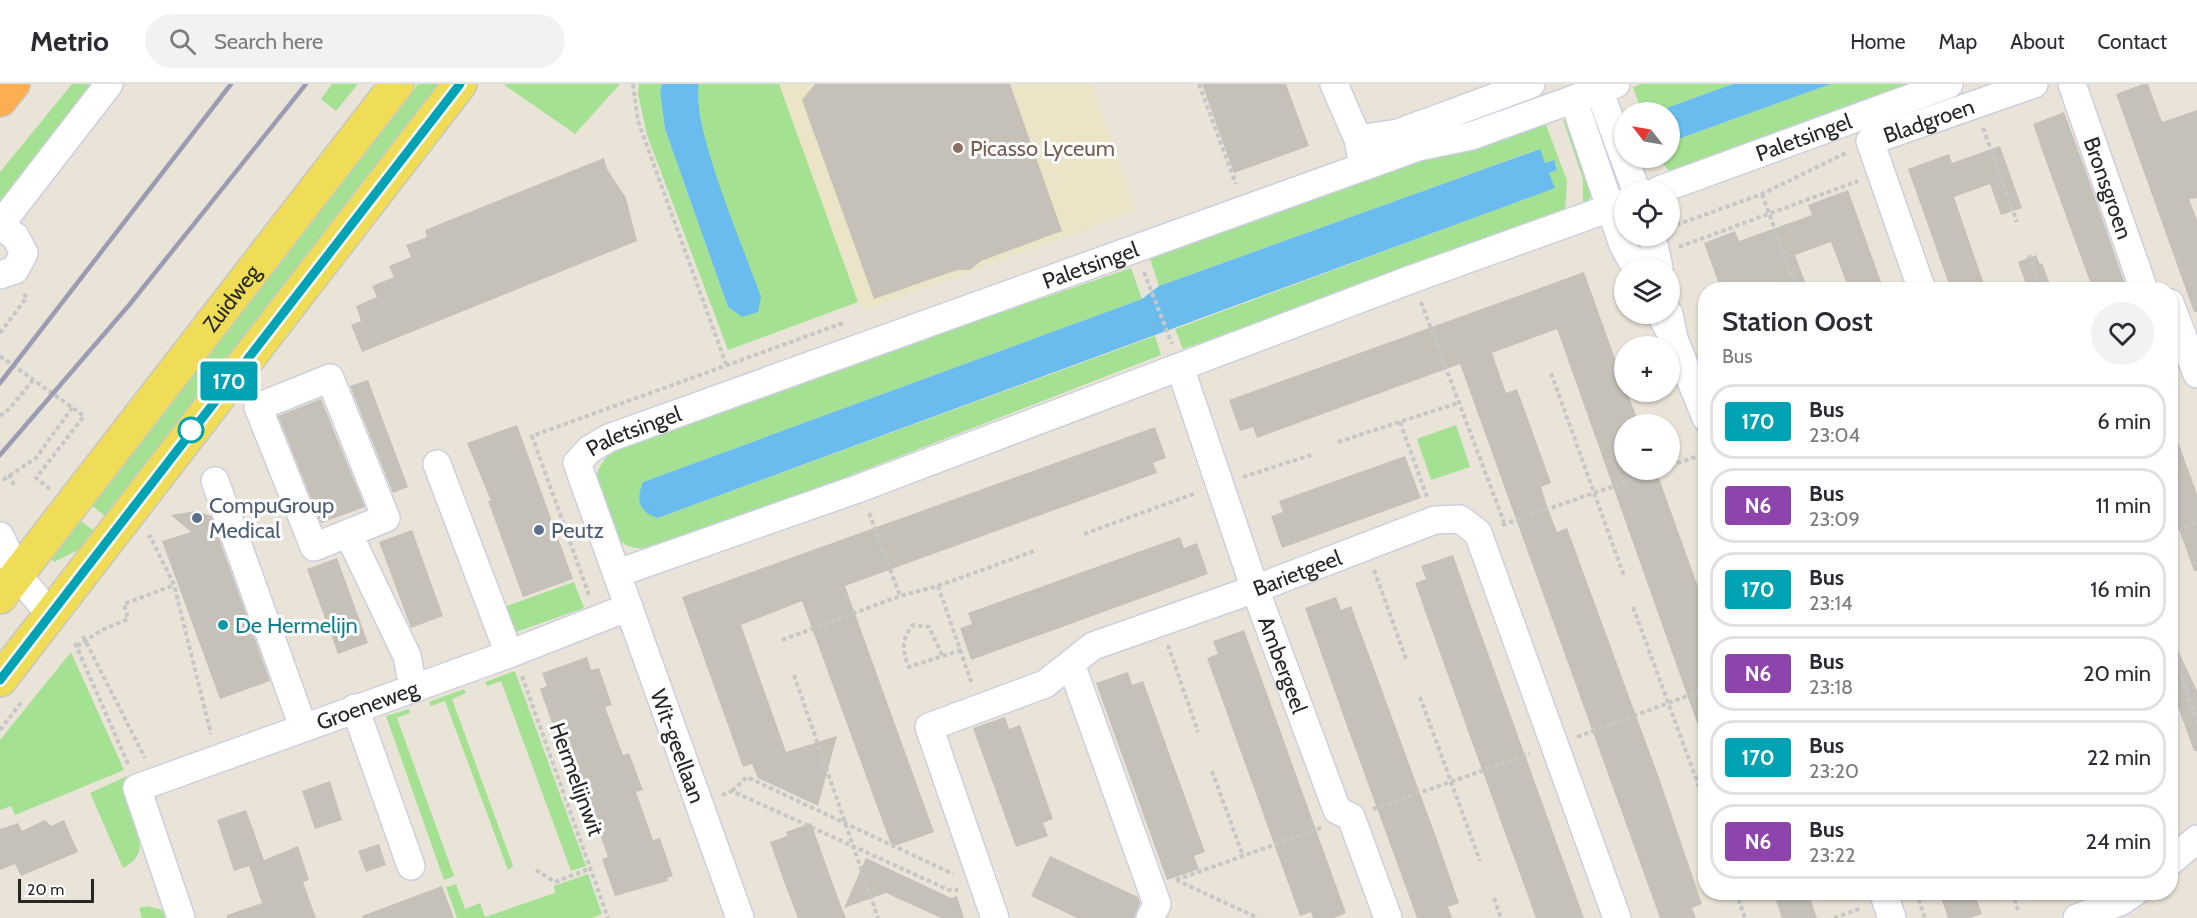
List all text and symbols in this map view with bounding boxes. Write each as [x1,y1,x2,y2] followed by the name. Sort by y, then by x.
[145,14,565,68] search box
[30,24,109,58] text: Metrio
[166,25,199,58] icon: search
[214,28,323,55] text: Search here
[1850,29,1906,54] text: Home
[1939,29,1977,54] text: Map
[2010,29,2064,54] text: About
[2097,29,2167,54] text: Contact
[1880,93,1978,149] street label: Bladgroen
[1614,102,1680,168] north arrow
[1614,102,1680,480] map controls
[1752,107,1856,167] street label: Paletsingel
[2078,133,2138,243] street label: Bronsgroen
[970,135,1115,162] place label: Picasso Lyceum
[951,141,965,155] marker: Picasso Lyceum
[1614,180,1680,246] button: locate
[1039,235,1143,295] street label: Paletsingel
[197,258,267,337] street label: Zuidweg
[1614,258,1680,324] button: layers
[2091,302,2154,365] button: heart
[1722,304,1873,338] text: Station Oost
[1614,336,1680,402] button: +
[1722,344,1753,368] text: Bus
[194,362,264,400] line badge: 170
[212,369,246,394] text: 170
[1809,396,1844,423] text: Bus
[581,400,686,462] street label: Paletsingel
[2097,408,2151,435] text: 6 min
[1741,409,1775,434] text: 170
[1614,414,1680,480] button: −
[178,417,204,443] unlabelled marker
[1809,423,1860,447] text: 23:04
[1809,480,1844,507] text: Bus
[209,492,334,544] place label: CompuGroup Medical
[2095,492,2151,519] text: 11 min
[1745,493,1771,518] text: N6
[1809,507,1860,531] text: 23:09
[190,511,204,525] marker: CompuGroup Medical
[551,517,604,544] place label: Peutz
[532,523,546,537] marker: Peutz
[1249,544,1346,602] street label: Barietgeel
[1809,564,1844,591] text: Bus
[2090,576,2151,603] text: 16 min
[1741,577,1775,602] text: 170
[1809,591,1853,615] text: 23:14
[235,612,358,639] place label: De Hermelijn
[1252,612,1313,718] street label: Ambergeel
[216,618,230,632] marker: De Hermelijn
[1809,648,1844,675] text: Bus
[2083,660,2151,687] text: 20 min
[1745,661,1771,686] text: N6
[313,674,423,736] street label: Groeneweg
[1809,675,1853,699] text: 23:18
[644,685,711,807] street label: Wit-geellaan
[544,719,610,840] street label: Hermelijnwit
[1809,732,1844,759] text: Bus
[2087,744,2151,771] text: 22 min
[1741,745,1775,770] text: 170
[1809,759,1859,783] text: 23:20
[1809,816,1844,843] text: Bus
[2086,828,2151,855] text: 24 min
[1745,829,1771,854] text: N6
[1809,843,1855,867] text: 23:22
[18,876,94,904] scale bar
[27,880,64,899] text: 20 m

